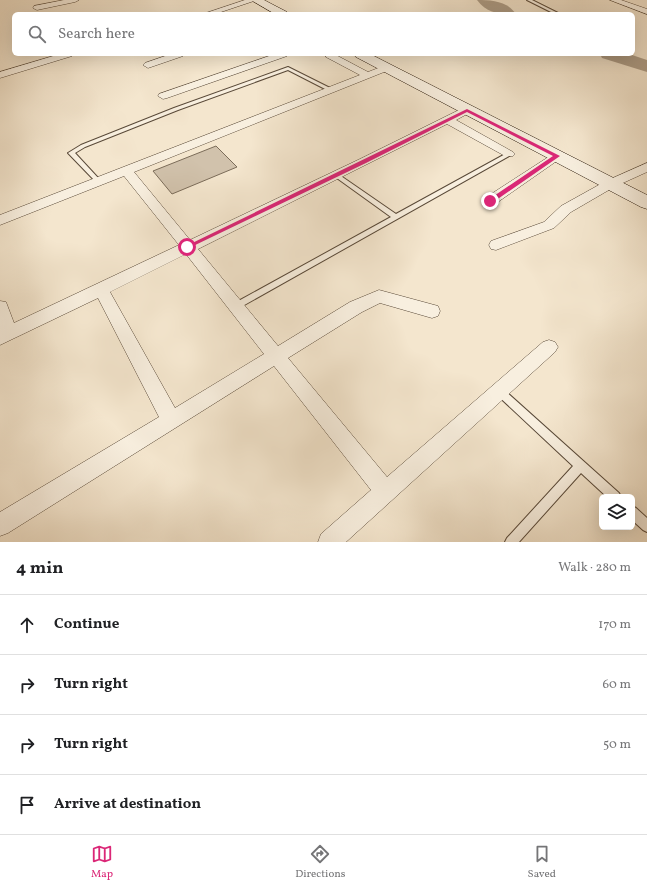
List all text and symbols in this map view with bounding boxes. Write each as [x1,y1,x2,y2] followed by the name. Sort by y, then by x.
[12,12,635,56] search box
[26,23,48,45] icon: search
[58,24,135,45] text: Search here
[481,192,499,210] route end
[178,238,196,256] route start
[599,494,635,530] map controls
[599,494,635,530] button: layers
[16,557,63,580] text: 4 min
[558,559,631,577] text: Walk · 280 m
[16,614,38,636] icon: ahead
[54,614,119,635] text: Continue
[598,616,631,634] text: 170 m
[16,674,38,696] icon: right
[54,674,128,695] text: Turn right
[603,676,631,694] text: 60 m
[16,734,38,756] icon: right
[54,734,128,755] text: Turn right
[603,736,631,754] text: 50 m
[16,794,38,816] icon: arrive
[54,794,201,815] text: Arrive at destination
[91,843,113,882] tab: Map
[295,843,346,882] tab: Directions
[528,843,556,882] tab: Saved

